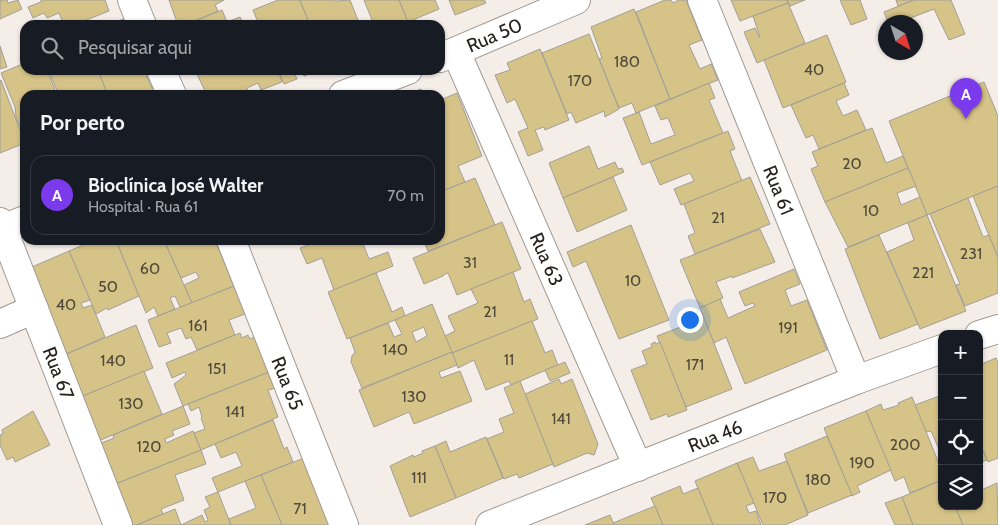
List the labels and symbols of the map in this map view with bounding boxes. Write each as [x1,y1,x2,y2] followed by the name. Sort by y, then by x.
[463,13,526,57] street label: Rua 50
[878,15,923,60] north arrow
[614,52,640,71] house number: 180
[804,60,824,79] house number: 40
[568,71,592,90] house number: 170
[950,78,982,119] pin: A
[842,154,862,173] house number: 20
[758,162,799,218] street label: Rua 61
[863,201,879,220] house number: 10
[711,208,725,227] house number: 21
[525,229,568,289] street label: Rua 63
[960,244,982,263] house number: 231
[463,253,477,272] house number: 31
[140,259,160,278] house number: 60
[912,263,934,282] house number: 221
[625,271,641,290] house number: 10
[98,277,118,296] house number: 50
[56,295,76,314] house number: 40
[483,302,497,321] house number: 21
[677,307,703,333] your location
[188,316,208,335] house number: 161
[778,318,798,337] house number: 191
[382,340,408,359] house number: 140
[38,343,79,403] street label: Rua 67
[504,350,514,369] house number: 11
[100,351,126,370] house number: 140
[266,353,308,413] street label: Rua 65
[686,355,704,374] house number: 171
[207,359,227,378] house number: 151
[401,387,427,406] house number: 130
[118,394,144,413] house number: 130
[225,402,245,421] house number: 141
[551,409,571,428] house number: 141
[685,415,746,457] street label: Rua 46
[890,435,920,454] house number: 200
[137,437,161,456] house number: 120
[849,453,875,472] house number: 190
[411,468,427,487] house number: 111
[805,470,831,489] house number: 180
[763,488,787,507] house number: 170
[293,499,307,518] house number: 71

